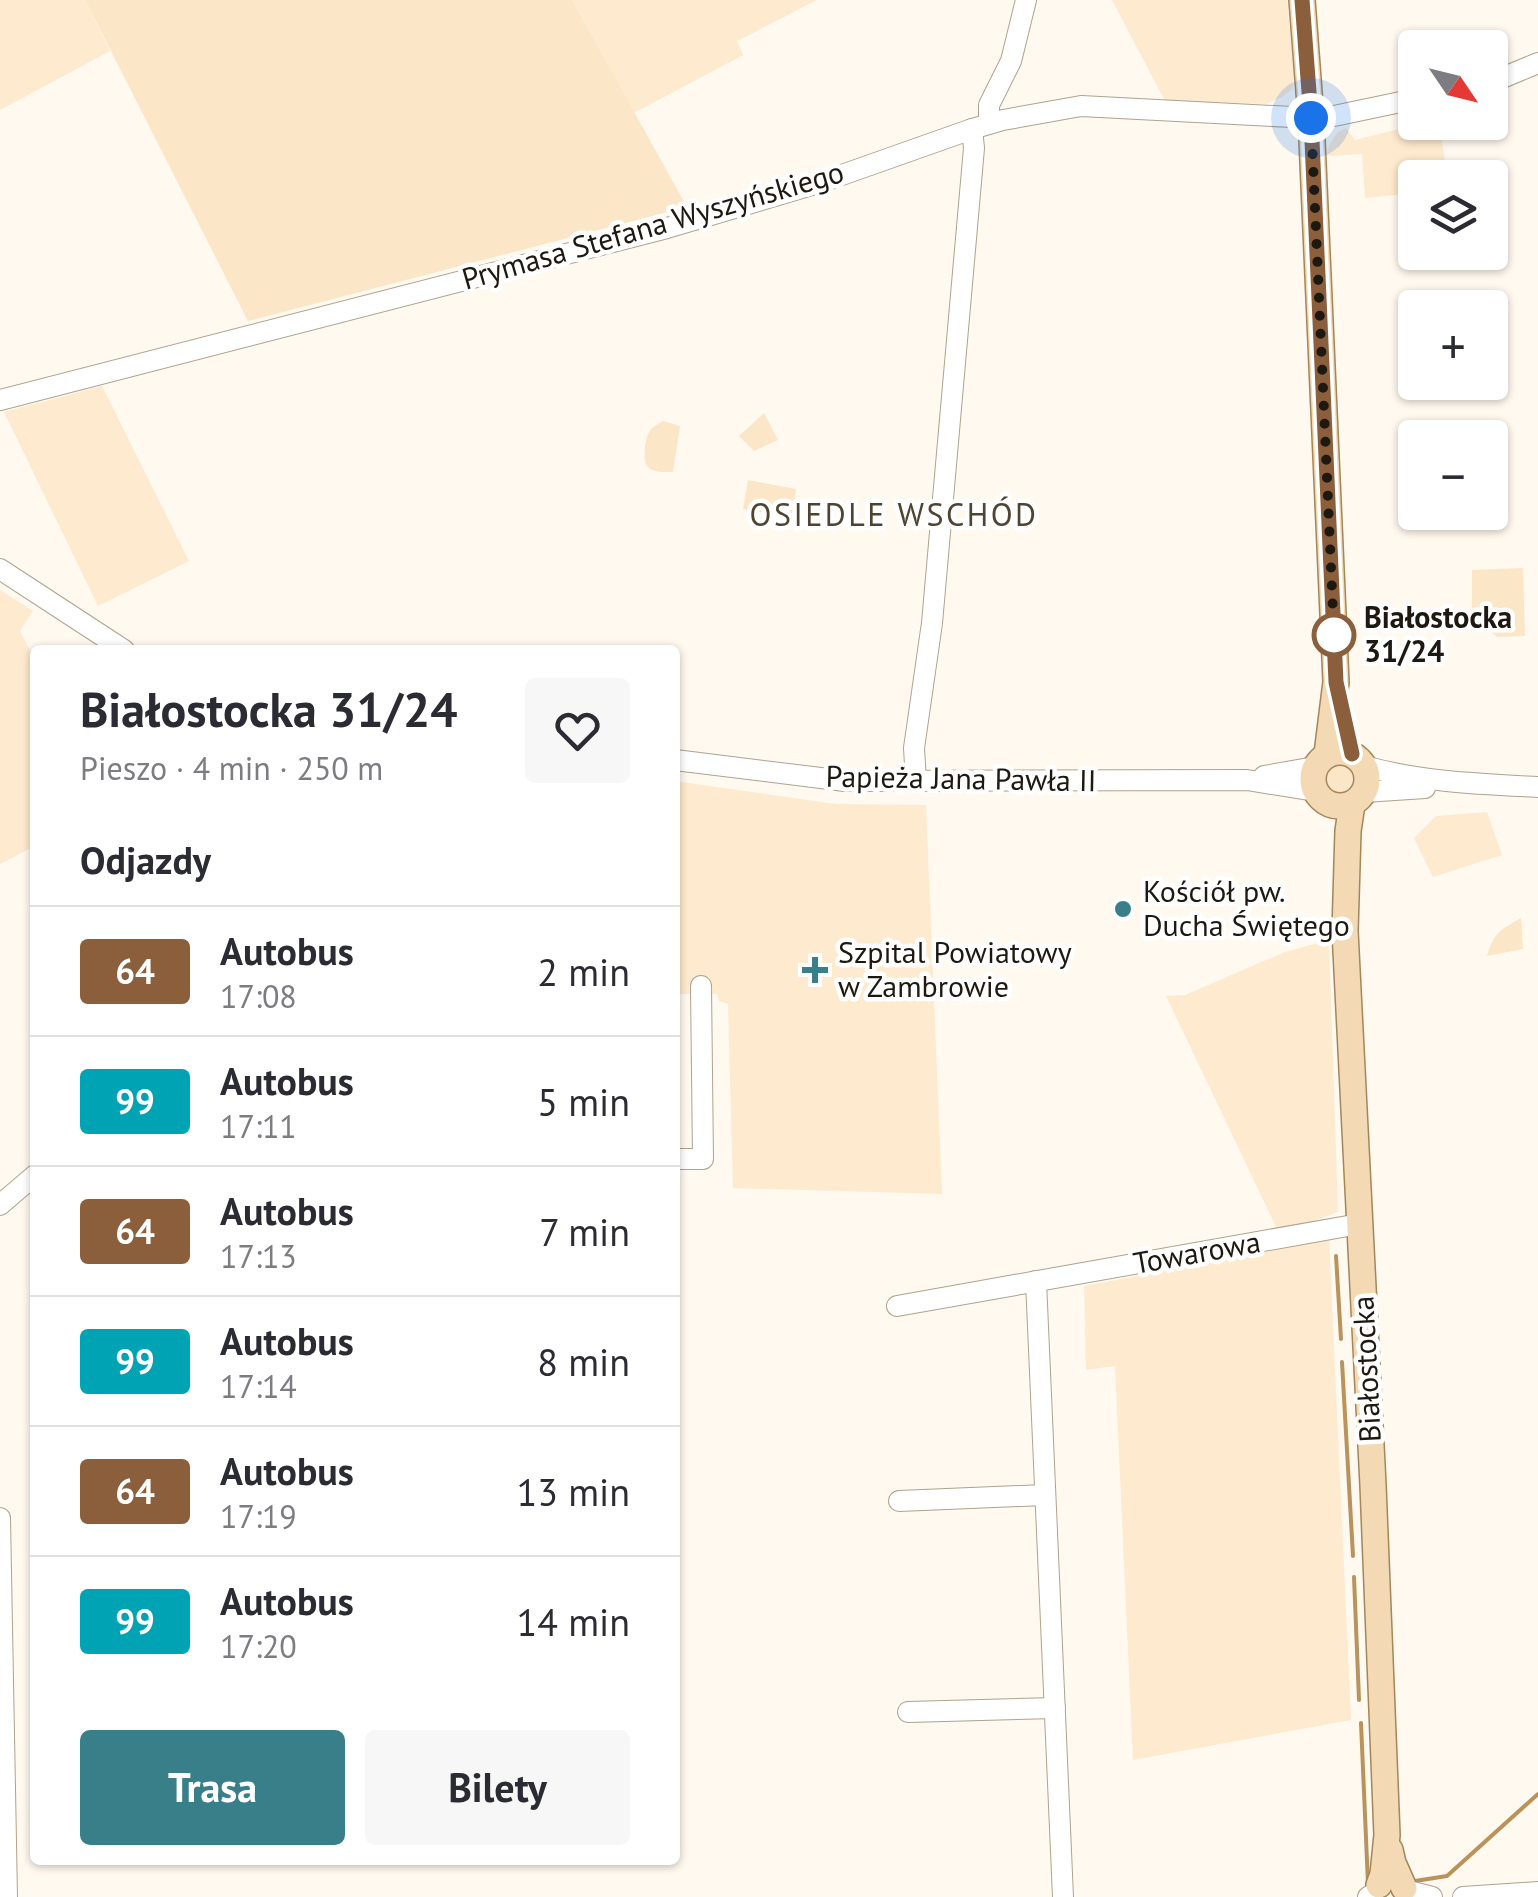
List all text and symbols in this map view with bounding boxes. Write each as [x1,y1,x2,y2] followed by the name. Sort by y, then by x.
[1398,30,1508,140] north arrow
[1398,30,1508,530] map controls
[1286,93,1336,143] your location
[457,151,848,298] street label: Prymasa Stefana Wyszyńskiego
[1398,160,1508,270] button: layers
[1398,290,1508,400] button: +
[1398,420,1508,530] button: −
[750,493,1039,535] district label: OSIEDLE WSCHÓD
[1364,597,1512,670] place label: Białostocka 31/24
[1313,614,1355,656] marker: Białostocka 31/24
[80,678,457,740] text: Białostocka 31/24
[525,678,630,783] button: heart
[80,747,383,789] text: Pieszo · 4 min · 250 m
[825,756,1097,799] street label: Papieża Jana Pawła II
[80,835,211,884] text: Odjazdy
[1143,871,1350,944] place label: Kościół pw. Ducha Świętego
[1112,898,1134,920] marker: Kościół pw. Ducha Świętego
[220,926,354,975] text: Autobus
[838,932,1072,1005] place label: Szpital Powiatowy w Zambrowie
[537,947,630,996] text: 2 min
[115,948,155,994] text: 64
[802,957,828,983] marker: Szpital Powiatowy w Zambrowie
[220,975,297,1017] text: 17:08
[220,1056,354,1105] text: Autobus
[537,1077,630,1126] text: 5 min
[115,1078,155,1124] text: 99
[220,1105,297,1147] text: 17:11
[220,1186,354,1235] text: Autobus
[539,1207,630,1256] text: 7 min
[115,1208,155,1254] text: 64
[1130,1221,1263,1282] street label: Towarowa
[220,1235,297,1277] text: 17:13
[1342,1295,1389,1443] street label: Białostocka
[220,1316,354,1365] text: Autobus
[537,1337,630,1386] text: 8 min
[115,1338,155,1384] text: 99
[220,1365,297,1407] text: 17:14
[220,1446,354,1495] text: Autobus
[517,1467,630,1516] text: 13 min
[115,1468,155,1514] text: 64
[220,1495,297,1537] text: 17:19
[220,1576,354,1625] text: Autobus
[517,1597,630,1646] text: 14 min
[115,1598,155,1644] text: 99
[220,1625,297,1667] text: 17:20
[80,1730,345,1845] button: Trasa
[365,1730,630,1845] button: Bilety

